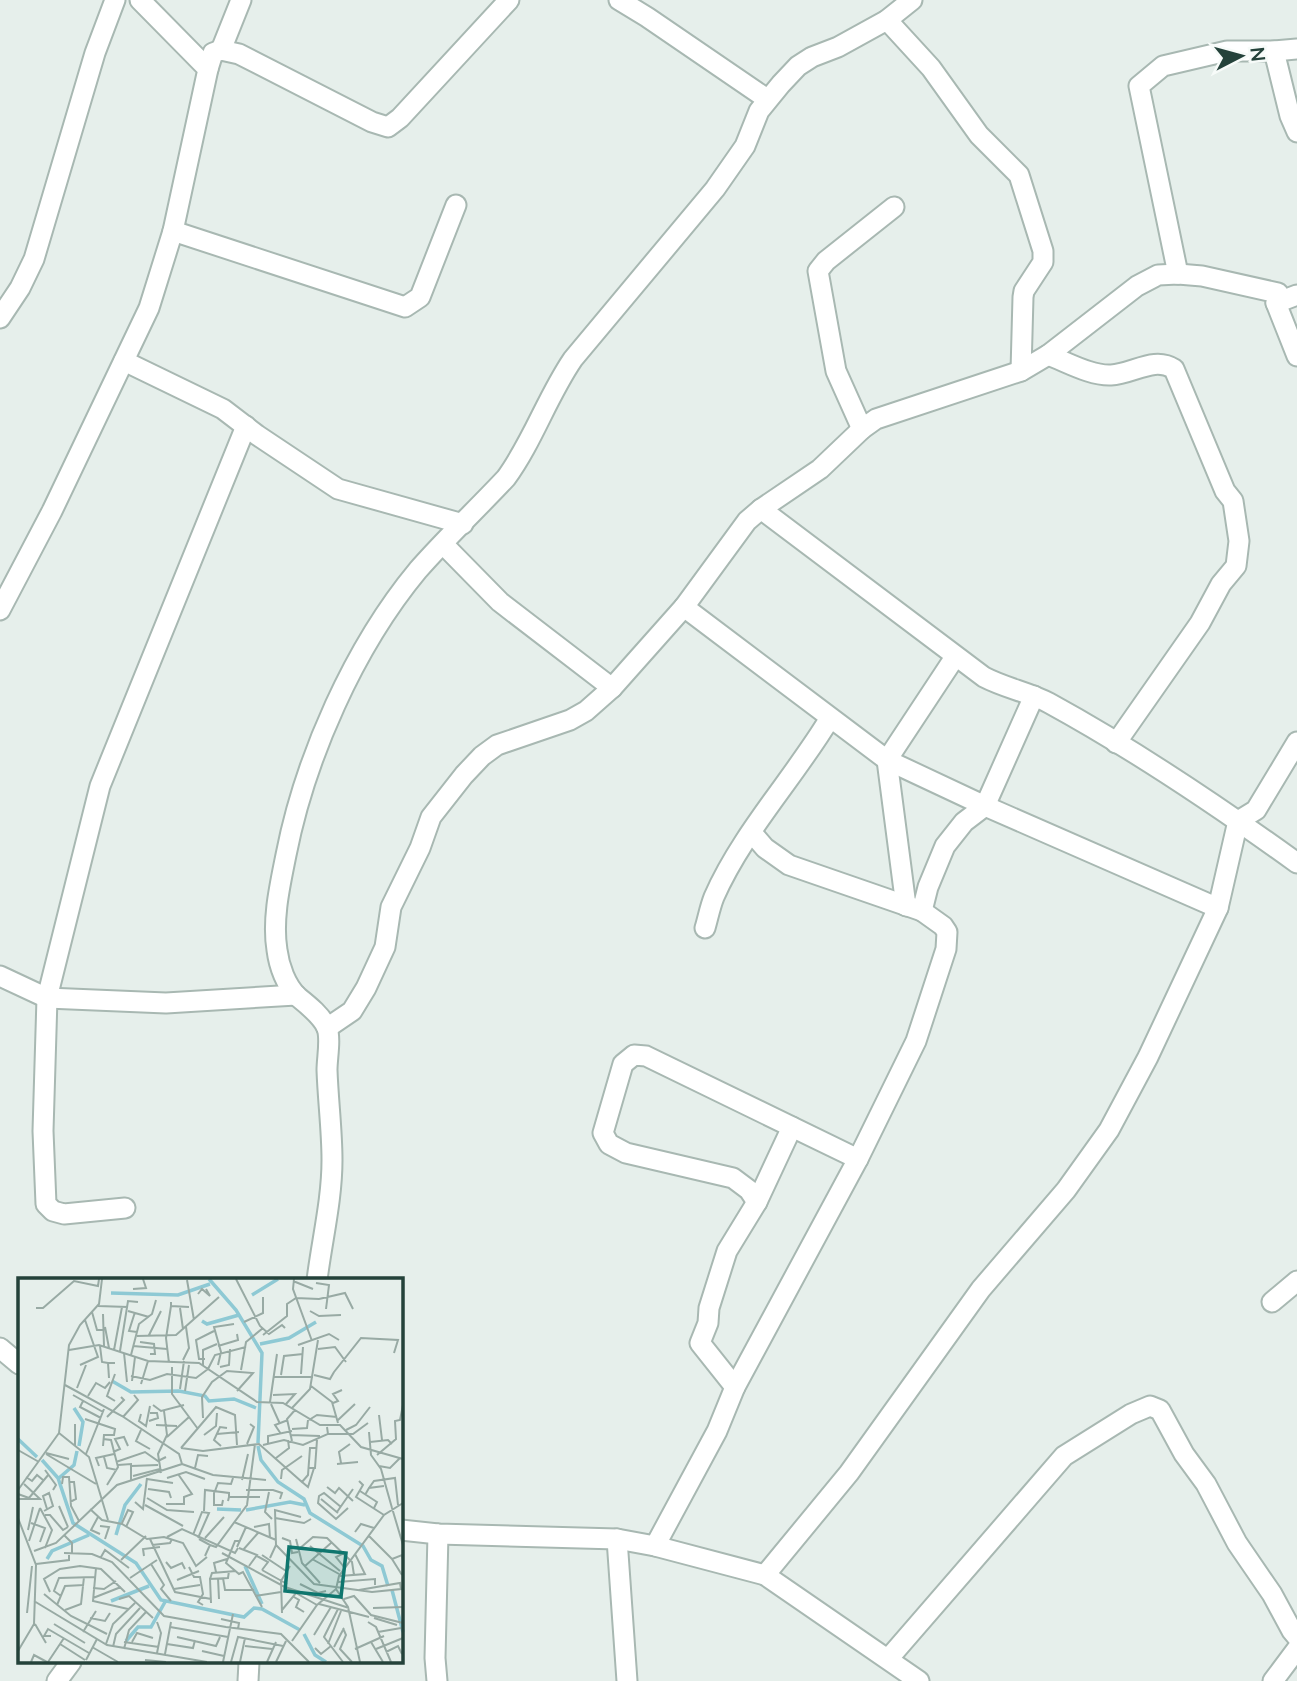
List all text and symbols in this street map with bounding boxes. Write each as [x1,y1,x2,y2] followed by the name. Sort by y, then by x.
[1206,21,1276,91] north arrow
[1246,46,1271,63] text: N
[18,1278,402,1664] inset map

